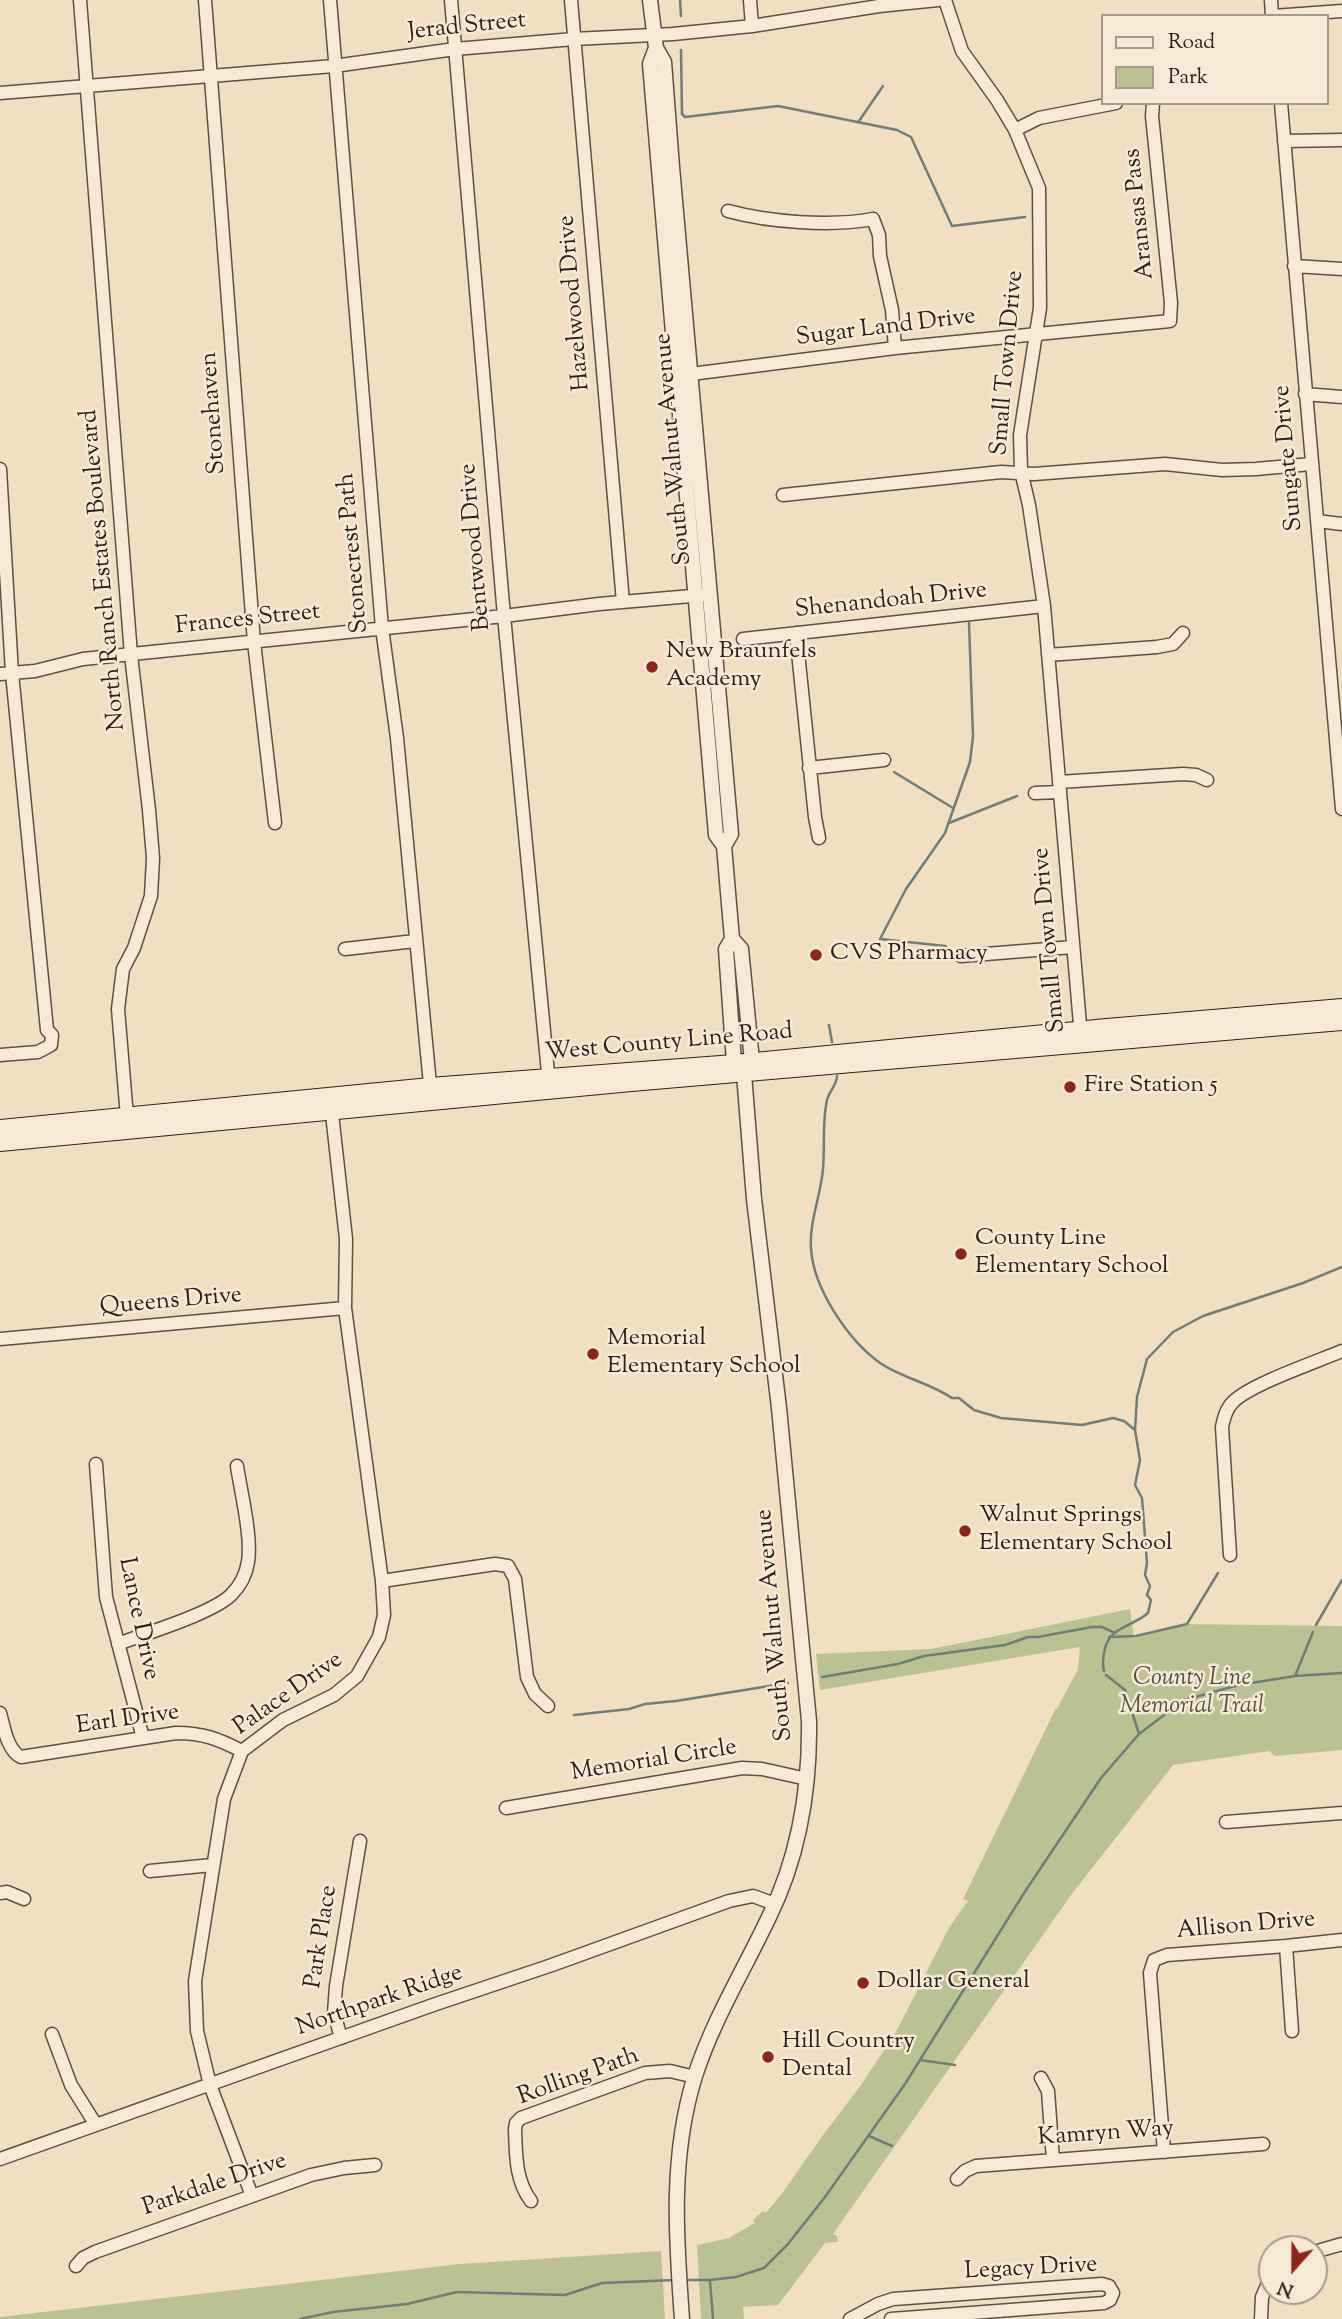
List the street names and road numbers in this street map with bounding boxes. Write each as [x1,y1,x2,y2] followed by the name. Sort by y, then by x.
[407,7,527,49] street label: Jerad Street
[1120,147,1162,281] street label: Aransas Pass
[554,214,598,392] street label: Hazelwood Drive
[987,269,1031,457] street label: Small Town Drive
[795,304,977,354] street label: Sugar Land Drive
[651,332,699,566] street label: South Walnut Avenue
[196,351,234,475] street label: Stonehaven
[1269,384,1311,532] street label: Sungate Drive
[77,408,133,732] street label: North Ranch Estates Boulevard
[455,462,499,632] street label: Bentwood Drive
[334,472,376,634] street label: Stonecrest Path
[794,578,988,626] street label: Shenandoah Drive
[174,599,322,643] street label: Frances Street
[1029,846,1073,1034] street label: Small Town Drive
[544,1019,794,1069] street label: West County Line Road
[99,1282,243,1324] street label: Queens Drive
[752,1508,800,1742] street label: South Walnut Avenue
[110,1555,164,1683] street label: Lance Drive
[229,1647,349,1743] street label: Palace Drive
[75,1700,181,1742] street label: Earl Drive
[569,1735,739,1789] street label: Memorial Circle
[301,1883,345,1991] street label: Park Place
[1175,1907,1317,1947] street label: Allison Drive
[293,1960,467,2044] street label: Northpark Ridge
[514,2043,644,2113] street label: Rolling Path
[1037,2116,1175,2154] street label: Kamryn Way
[139,2148,291,2224] street label: Parkdale Drive
[964,2252,1098,2288] street label: Legacy Drive

